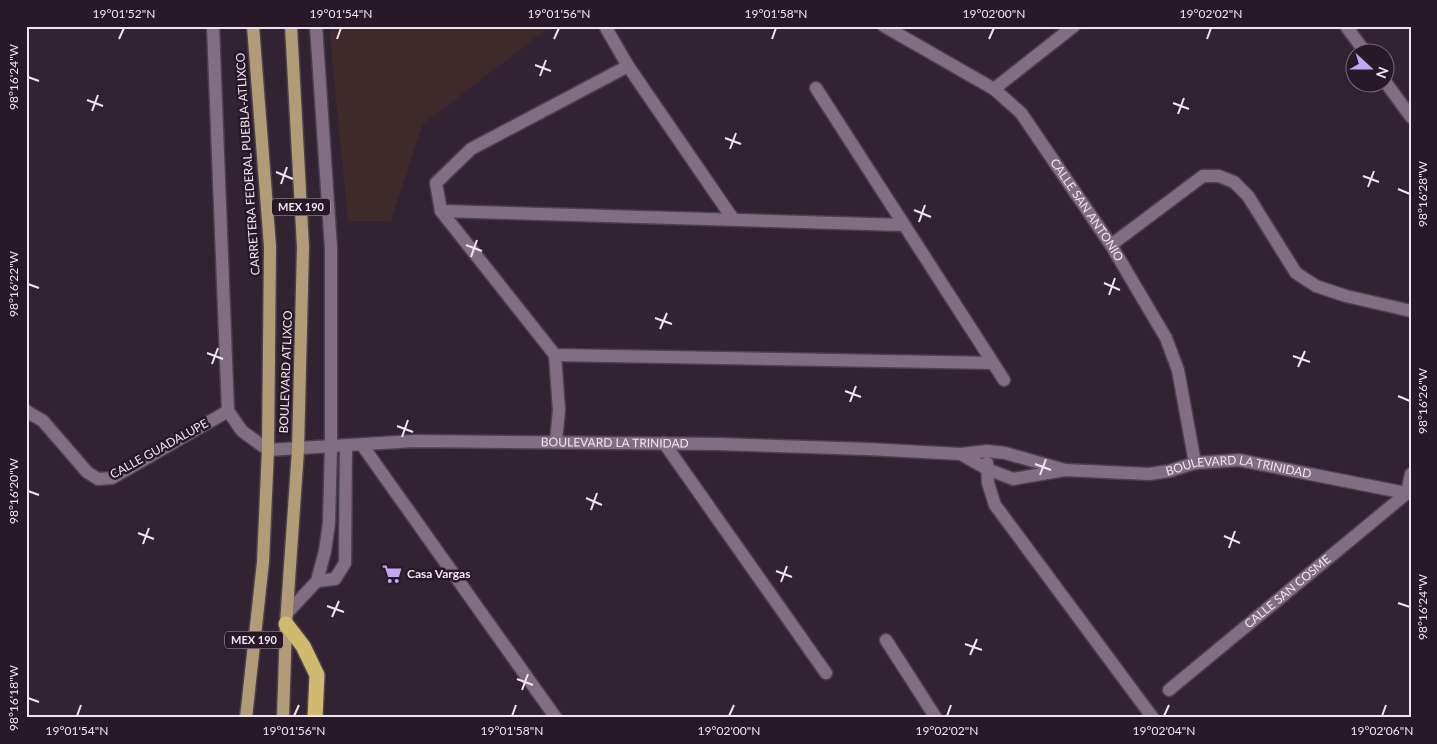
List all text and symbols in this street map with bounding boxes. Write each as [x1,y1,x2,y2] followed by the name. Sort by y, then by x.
[93,6,155,21] text: 19°01'52"N
[310,6,372,21] text: 19°01'54"N
[528,6,590,21] text: 19°01'56"N
[745,6,807,21] text: 19°01'58"N
[963,6,1025,21] text: 19°02'00"N
[1180,6,1242,21] text: 19°02'02"N
[1344,42,1394,92] north arrow
[6,43,21,110] text: 98°16'24"W
[232,52,263,276] street label: CARRETERA FEDERAL PUEBLA-ATLIXCO
[1373,65,1392,81] text: N
[1047,155,1127,264] street label: CALLE SAN ANTONIO
[1415,160,1430,227] text: 98°16'28"W
[272,198,330,216] road number: MEX 190
[6,250,21,317] text: 98°16'22"W
[276,310,295,434] street label: BOULEVARD ATLIXCO
[1415,367,1430,434] text: 98°16'26"W
[107,415,210,482] street label: CALLE GUADALUPE
[541,434,689,451] street label: BOULEVARD LA TRINIDAD
[1164,452,1313,481] street label: BOULEVARD LA TRINIDAD
[6,457,21,524] text: 98°16'20"W
[1241,551,1333,631] street label: CALLE SAN COSME
[381,563,403,585] supermarket icon: Casa Vargas
[407,566,470,581] place label: Casa Vargas
[1415,573,1430,640] text: 98°16'24"W
[225,632,283,648] road number: MEX 190
[6,664,21,731] text: 98°16'18"W
[46,723,108,738] text: 19°01'54"N
[263,723,325,738] text: 19°01'56"N
[481,723,543,738] text: 19°01'58"N
[698,723,760,738] text: 19°02'00"N
[916,723,978,738] text: 19°02'02"N
[1133,723,1195,738] text: 19°02'04"N
[1351,723,1413,738] text: 19°02'06"N

